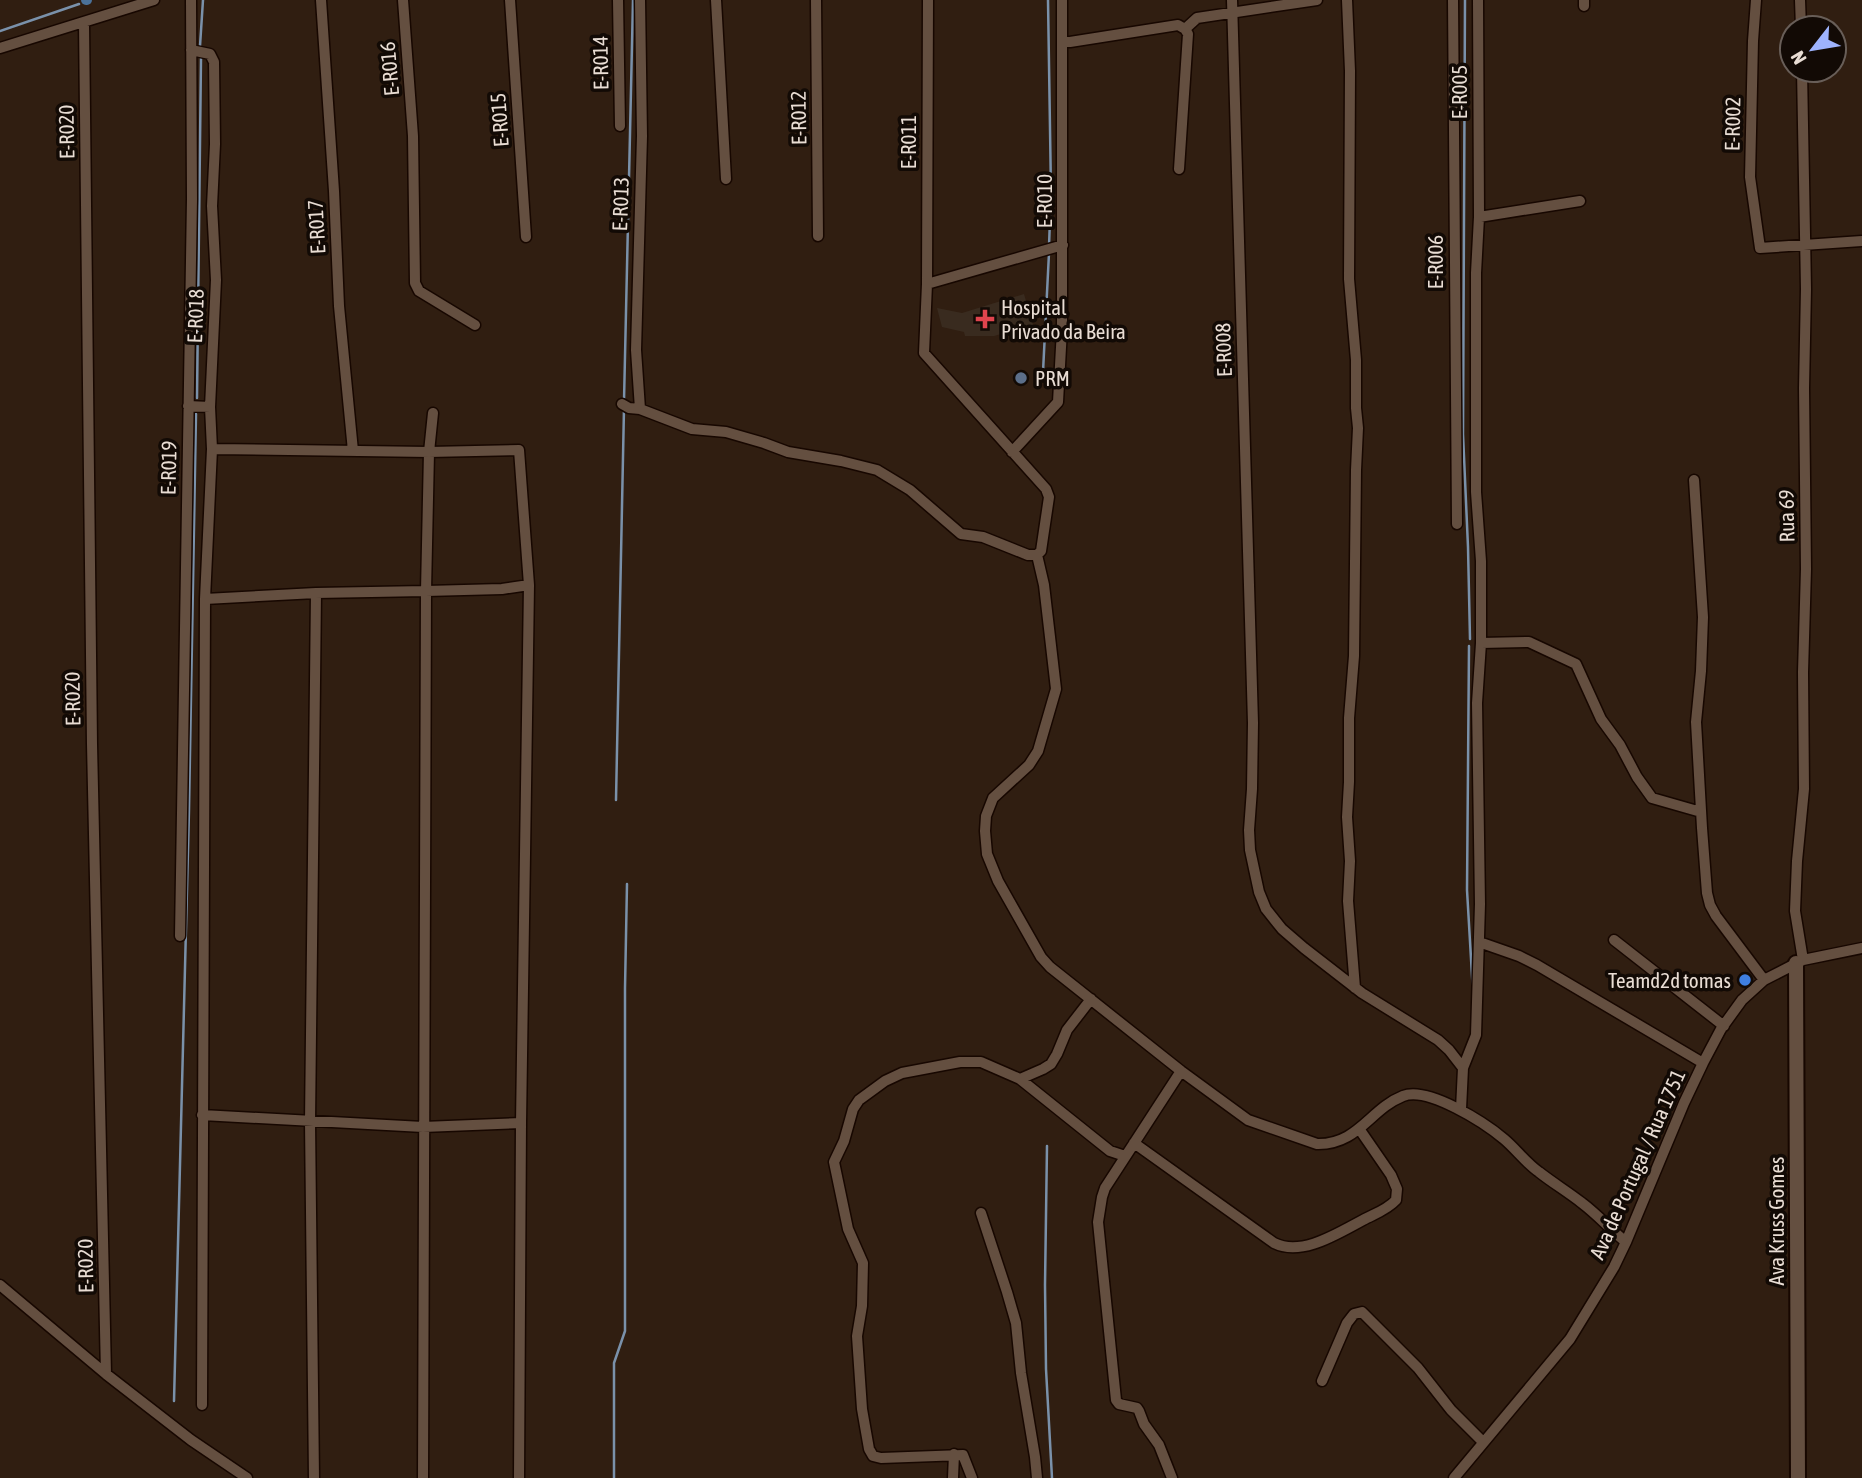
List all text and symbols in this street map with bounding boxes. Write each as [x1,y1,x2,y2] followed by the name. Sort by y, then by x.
[1778,14,1848,84] north arrow
[588,36,612,90] street label: E-R014
[375,41,403,97] street label: E-R016
[1786,47,1811,68] text: N
[1447,65,1471,119] street label: E-R005
[786,91,810,145] street label: E-R012
[485,92,513,148] street label: E-R015
[1720,97,1744,151] street label: E-R002
[54,105,78,159] street label: E-R020
[896,115,920,169] street label: E-R011
[1032,174,1056,228] street label: E-R010
[607,176,633,232] street label: E-R013
[303,199,329,255] street label: E-R017
[1423,235,1447,289] street label: E-R006
[182,288,208,344] street label: E-R018
[1001,295,1126,343] place label: Hospital Privado da Beira
[975,309,995,329] marker: Hospital Privado da Beira
[1210,322,1236,378] street label: E-R008
[1035,366,1070,390] place label: PRM
[1013,370,1029,386] marker: PRM
[156,441,180,495] street label: E-R019
[1774,489,1798,543] street label: Rua 69
[60,672,84,726] street label: E-R020
[1608,968,1731,992] place label: Teamd2d tomas
[1737,972,1753,988] marker: Teamd2d tomas
[1584,1065,1690,1263] street label: Ava de Portugal / Rua 1751
[1764,1157,1788,1285] street label: Ava Kruss Gomes
[73,1239,97,1293] street label: E-R020

